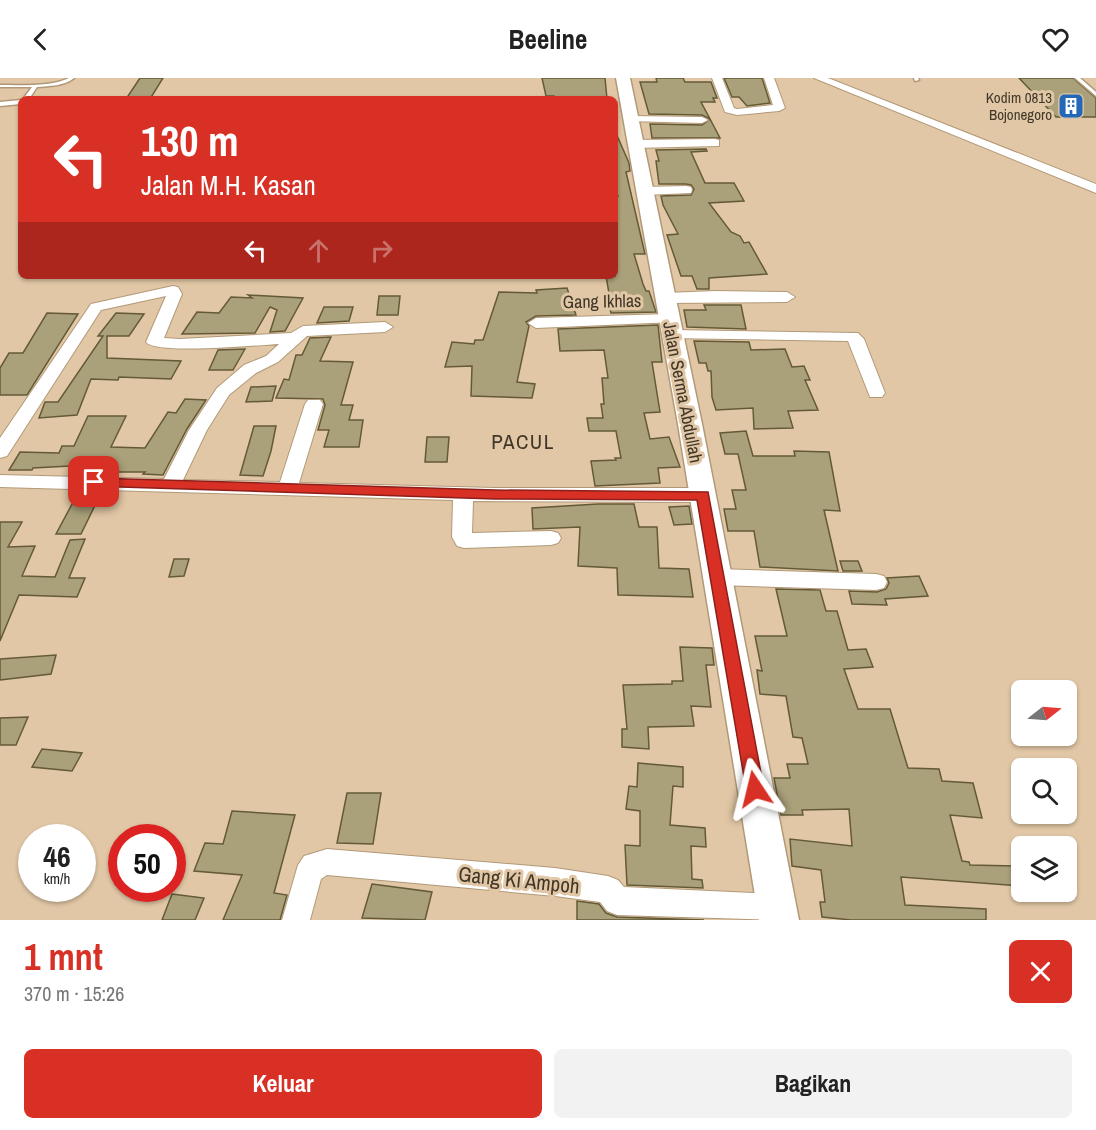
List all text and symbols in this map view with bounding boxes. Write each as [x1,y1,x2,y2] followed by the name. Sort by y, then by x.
[509,21,587,57] text: Beeline
[24,23,57,56] icon: back
[1039,23,1072,56] icon: heart
[986,87,1052,125] place label: Kodim 0813 Bojonegoro
[1056,91,1086,121] building icon: Kodim 0813 Bojonegoro
[141,113,239,169] text: 130 m
[42,120,120,198] icon: left
[141,167,316,203] text: Jalan M.H. Kasan
[239,234,272,267] icon: left
[302,234,335,267] icon: ahead
[365,234,398,267] icon: right
[562,288,642,314] street label: Gang Ikhlas
[657,319,709,465] street label: Jalan Serma Abdullah
[491,427,555,456] district label: PACUL
[68,456,119,507] pin
[77,465,110,498] icon: arrive
[1011,680,1077,746] north arrow
[1011,680,1077,902] map controls
[723,757,787,821] position arrow
[1011,758,1077,824] button: search
[108,824,186,902] speed limit sign: 50
[43,836,71,876] text: 46
[1011,836,1077,902] button: layers
[457,859,581,901] street label: Gang Ki Ampoh
[44,868,70,889] text: km/h
[24,933,103,981] text: 1 mnt
[1009,940,1072,1003] button: close
[24,980,124,1007] text: 370 m · 15:26
[24,1049,542,1118] button: Keluar
[554,1049,1072,1118] button: Bagikan

